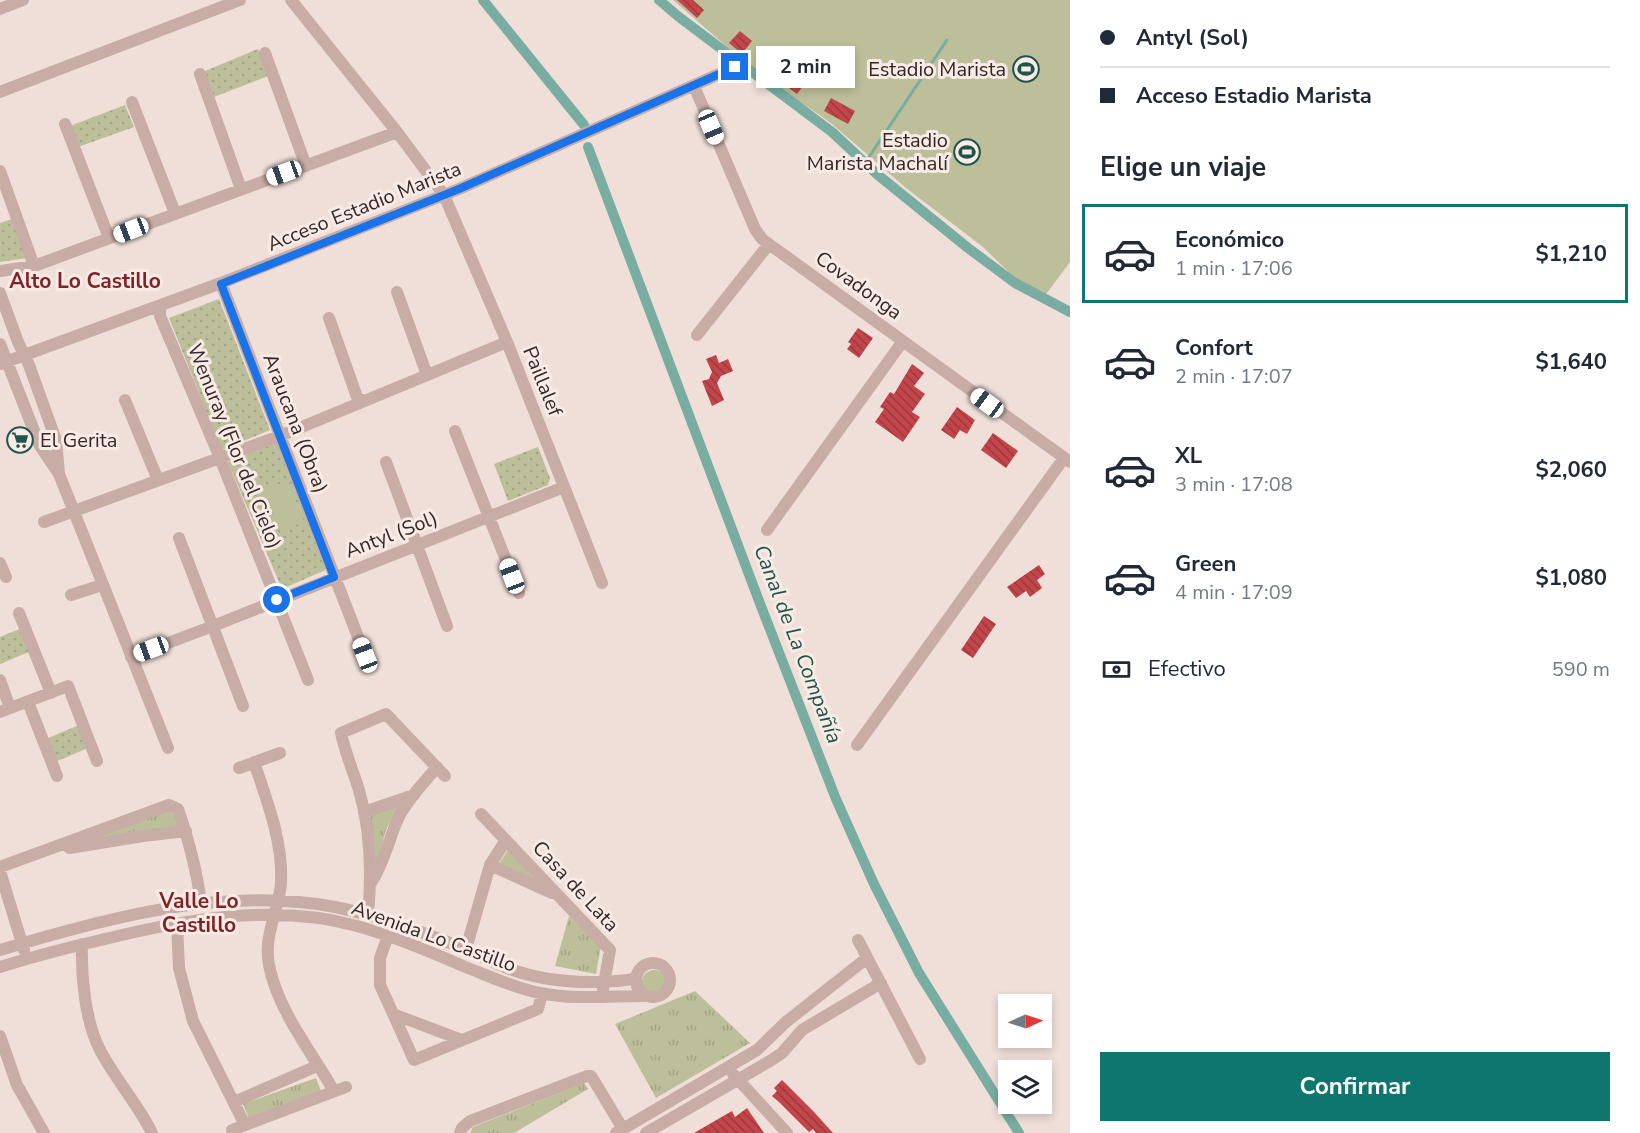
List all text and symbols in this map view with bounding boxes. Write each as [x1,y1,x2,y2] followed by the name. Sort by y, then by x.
[1136,23,1249,53] text: Antyl (Sol)
[756,46,855,88] callout: 2 min
[721,53,748,80] route end
[780,53,831,80] text: 2 min
[1011,54,1041,84] sports icon: Estadio Marista
[868,56,1006,83] place label: Estadio Marista
[1136,81,1372,111] text: Acceso Estadio Marista
[696,107,726,147] car
[807,127,949,177] place label: Estadio Marista Machalí
[952,137,982,167] sports icon: Estadio Marista Machalí
[1100,149,1266,186] text: Elige un viaje
[263,155,465,258] street label: Acceso Estadio Marista
[264,158,304,188] car
[111,215,151,245] car
[1175,225,1284,255] text: Económico
[1103,227,1157,281] icon: car
[1536,239,1607,269] text: $1,210
[810,245,907,326] street label: Covadonga
[1175,255,1293,282] text: 1 min · 17:06
[9,267,161,295] district label: Alto Lo Castillo
[1175,333,1253,363] text: Confort
[1103,335,1157,389] icon: car
[181,340,288,553] street label: Wenuray (Flor del Cielo)
[516,342,569,420] street label: Paillalef
[1536,347,1607,377] text: $1,640
[257,349,335,497] street label: Araucana (Obra)
[1175,363,1293,390] text: 2 min · 17:07
[967,385,1007,421] car
[5,425,35,455] supermarket icon: El Gerita
[40,427,117,454] place label: El Gerita
[1175,441,1202,471] text: XL
[1103,443,1157,497] icon: car
[1536,455,1607,485] text: $2,060
[1175,471,1293,498] text: 3 min · 17:08
[341,504,441,564] street label: Antyl (Sol)
[747,541,849,747] water label: Canal de La Compañía
[1175,549,1236,579] text: Green
[1103,551,1157,605] icon: car
[497,556,527,596] car
[1536,563,1607,593] text: $1,080
[1175,579,1293,606] text: 4 min · 17:09
[263,586,290,613] route start
[131,634,171,664] car
[350,635,380,675] car
[1100,653,1133,686] icon: cash
[1148,654,1226,684] text: Efectivo
[1552,656,1610,683] text: 590 m
[526,835,625,938] street label: Casa de Lata
[158,887,239,939] district label: Valle Lo Castillo
[348,894,520,979] street label: Avenida Lo Castillo
[998,994,1052,1048] north arrow
[998,994,1052,1114] map controls
[1100,1052,1610,1121] button: Confirmar
[998,1060,1052,1114] button: layers

